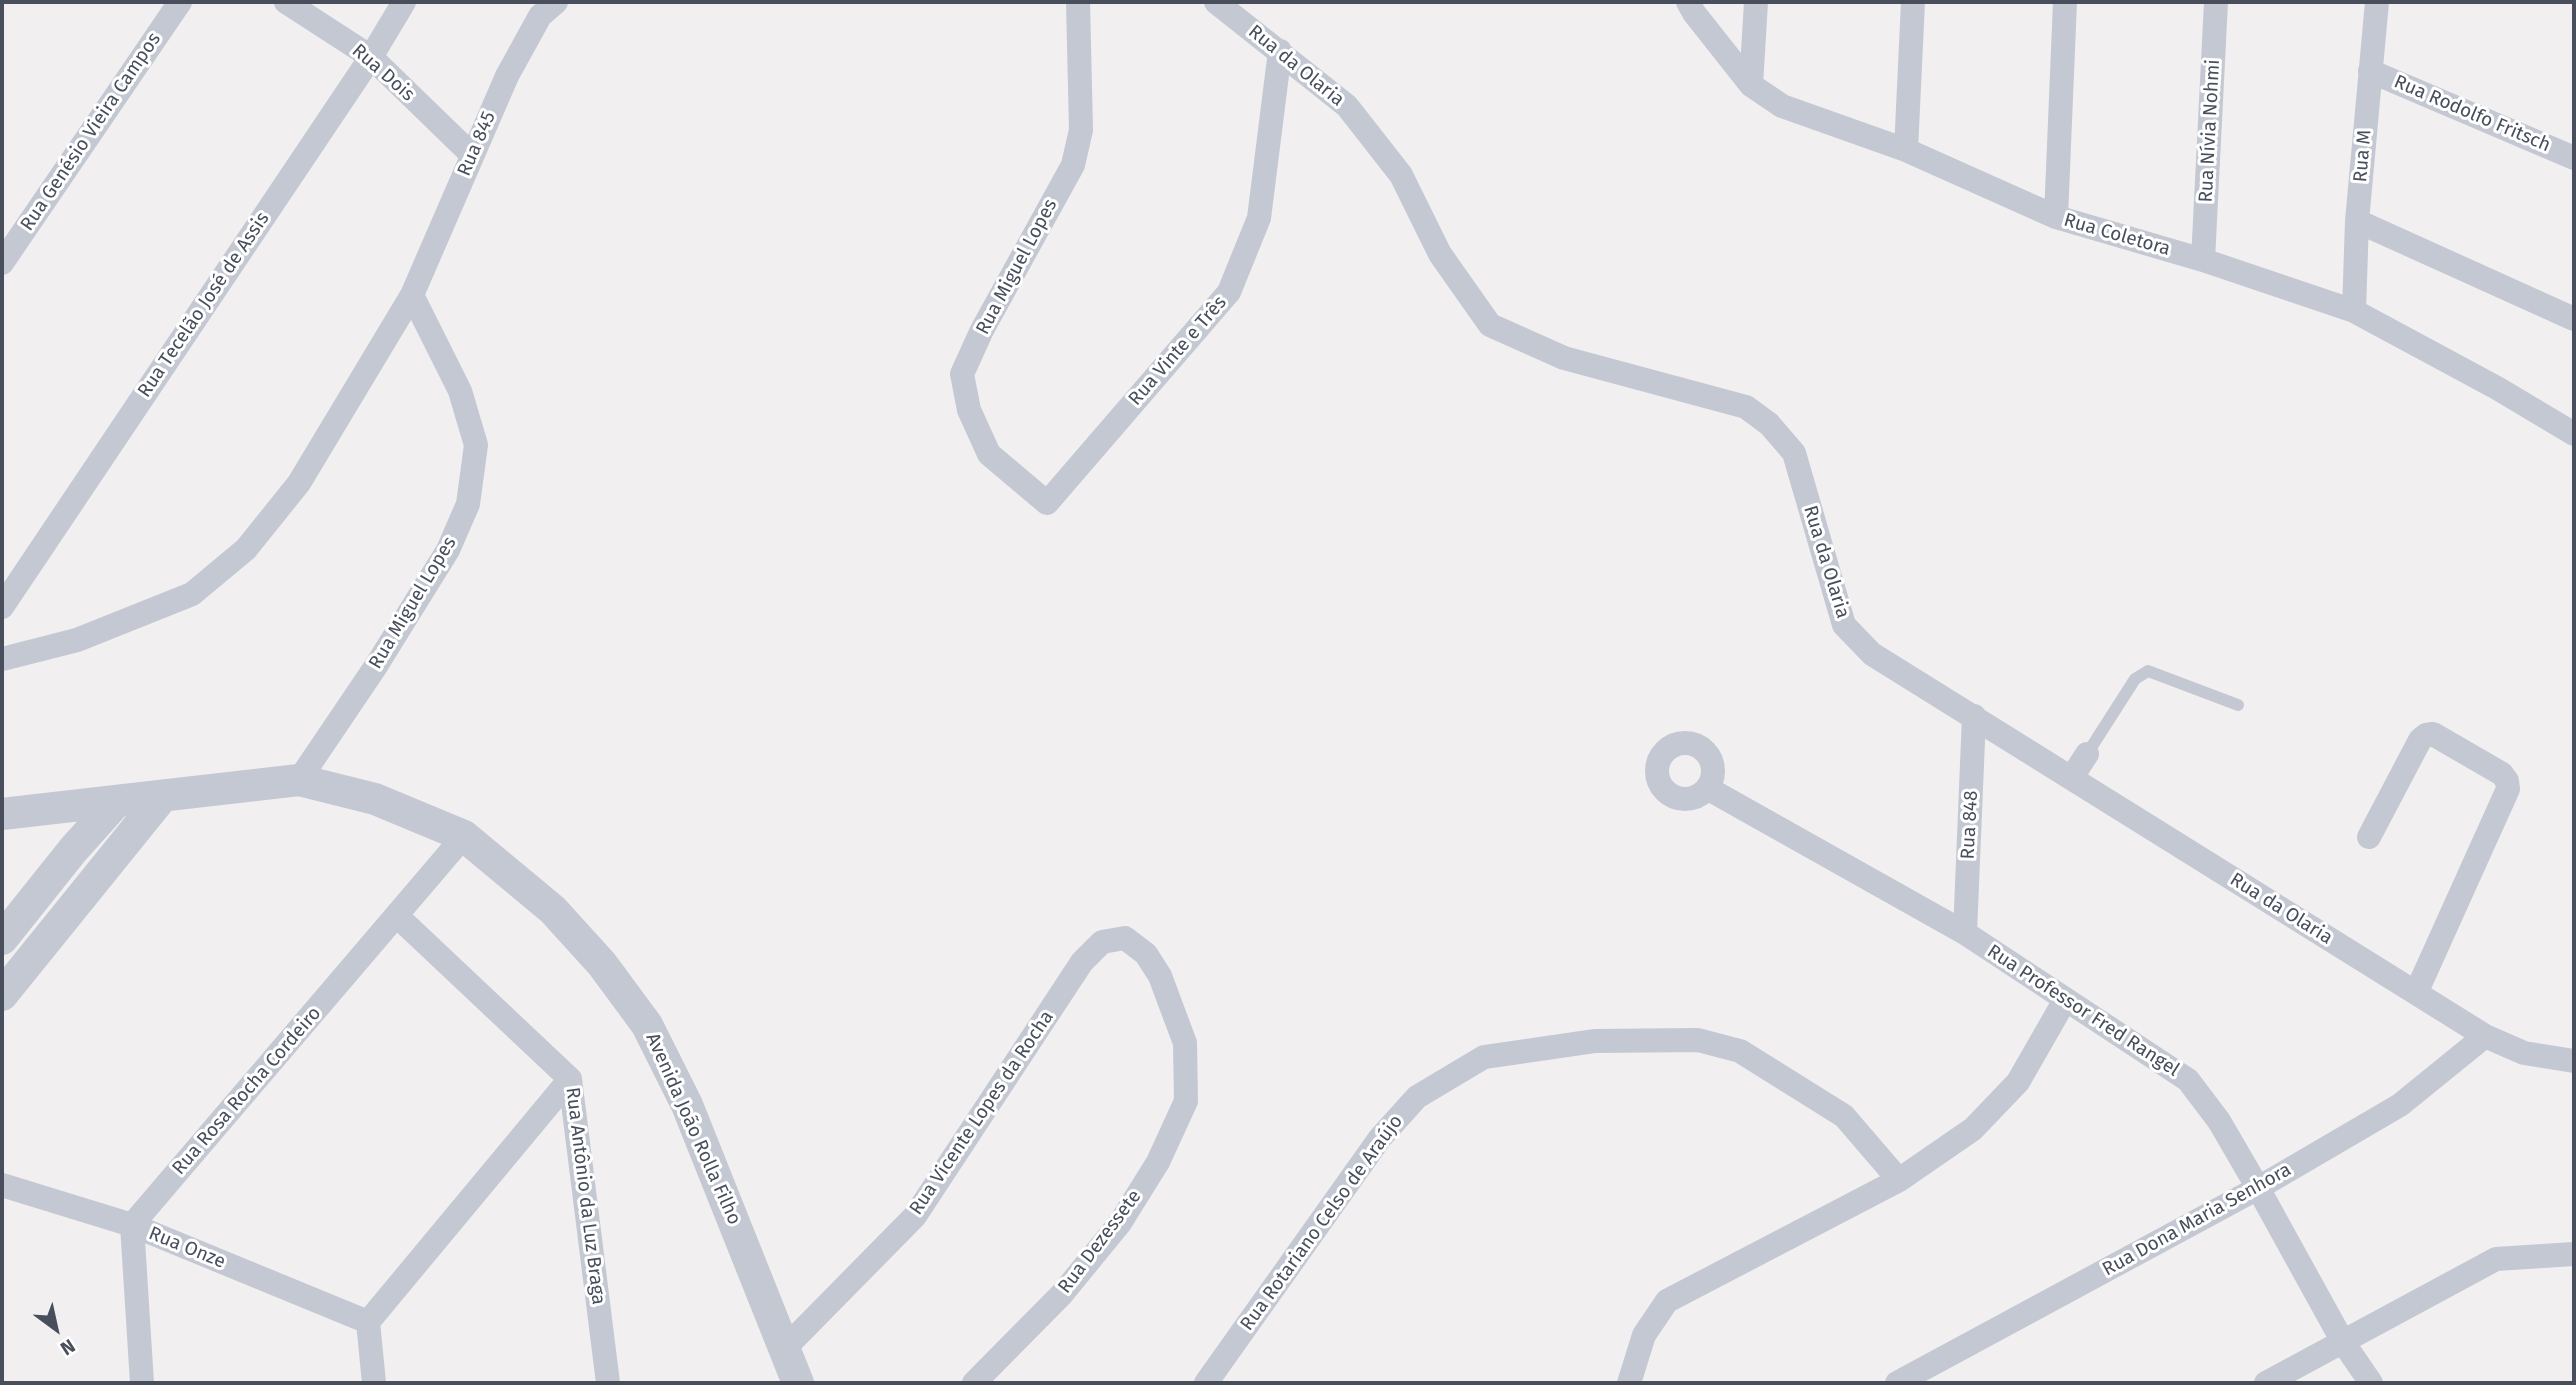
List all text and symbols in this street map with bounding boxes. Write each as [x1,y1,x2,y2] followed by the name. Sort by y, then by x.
[1244,20,1348,112] street label: Rua da Olaria
[16,29,166,235] street label: Rua Genésio Vieira Campos
[347,40,419,106] street label: Rua Dois
[2195,59,2225,203] street label: Rua Nívia Nohmi
[2390,71,2554,157] street label: Rua Rodolfo Fritsch
[453,108,501,180] street label: Rua 845
[2349,129,2377,183] street label: Rua M
[972,195,1062,339] street label: Rua Miguel Lopes
[133,208,275,402] street label: Rua Tecelão José de Assis
[2061,209,2173,261] street label: Rua Coletora
[1124,292,1232,410] street label: Rua Vinte e Três
[1798,503,1854,621] street label: Rua da Olaria
[365,533,461,673] street label: Rua Miguel Lopes
[1957,790,1983,860] street label: Rua 848
[2226,868,2336,950] street label: Rua da Olaria
[1983,940,2183,1082] street label: Rua Professor Fred Rangel
[168,1002,326,1180] street label: Rua Rosa Rocha Cordeiro
[905,1007,1059,1219] street label: Rua Vicente Lopes da Rocha
[640,1030,746,1228] street label: Avenida João Rolla Filho
[560,1086,610,1306] street label: Rua Antônio da Luz Braga
[1236,1111,1408,1335] street label: Rua Rotariano Celso de Araújo
[2099,1159,2295,1281] street label: Rua Dona Maria Senhora
[1054,1186,1146,1298] street label: Rua Dezessete
[145,1222,229,1274] street label: Rua Onze
[21,1294,91,1364] north arrow
[56,1334,79,1360] text: N

